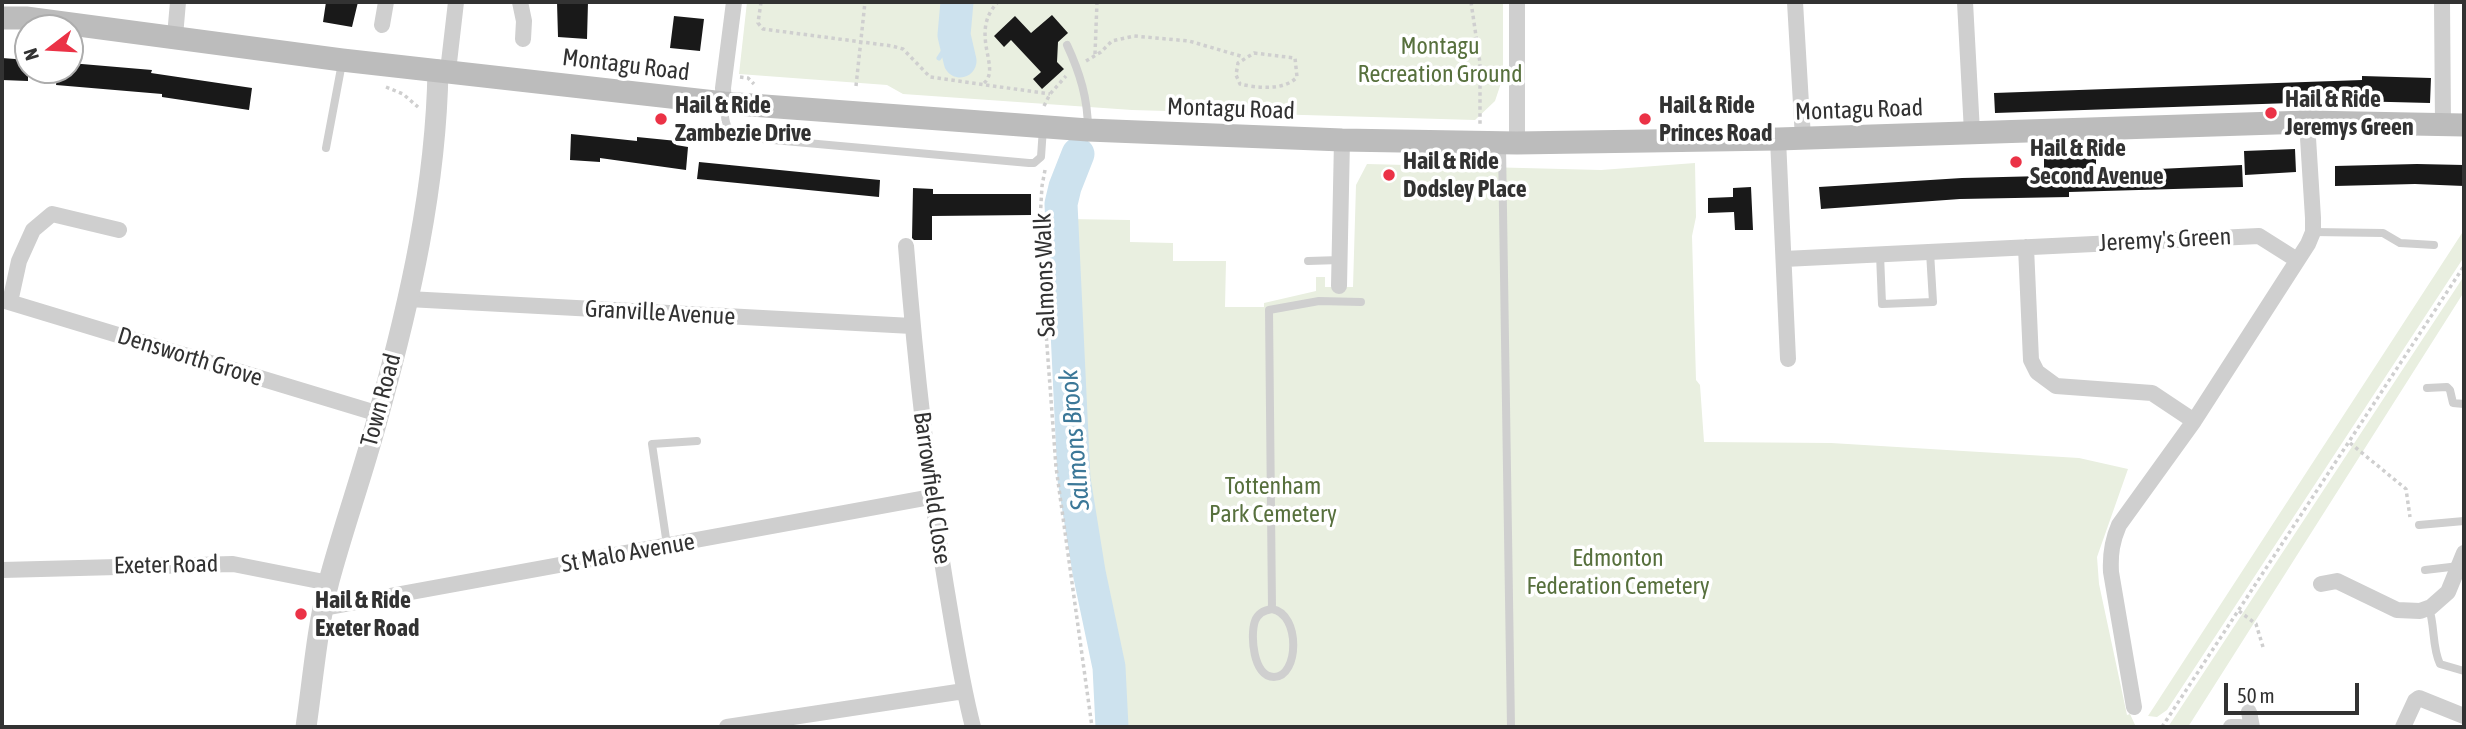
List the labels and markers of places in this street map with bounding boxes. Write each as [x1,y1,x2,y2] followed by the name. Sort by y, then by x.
[2285,85,2414,141] place label: Hail & Ride Jeremys Green
[675,91,811,147] place label: Hail & Ride Zambezie Drive
[1659,91,1772,147] place label: Hail & Ride Princes Road
[2263,105,2279,121] marker: Hail & Ride Jeremys Green
[653,111,669,127] marker: Hail & Ride Zambezie Drive
[1637,111,1653,127] marker: Hail & Ride Princes Road
[2030,134,2164,190] place label: Hail & Ride Second Avenue
[1403,147,1527,203] place label: Hail & Ride Dodsley Place
[2008,154,2024,170] marker: Hail & Ride Second Avenue
[1381,167,1397,183] marker: Hail & Ride Dodsley Place
[315,586,419,642] place label: Hail & Ride Exeter Road
[293,606,309,622] marker: Hail & Ride Exeter Road

